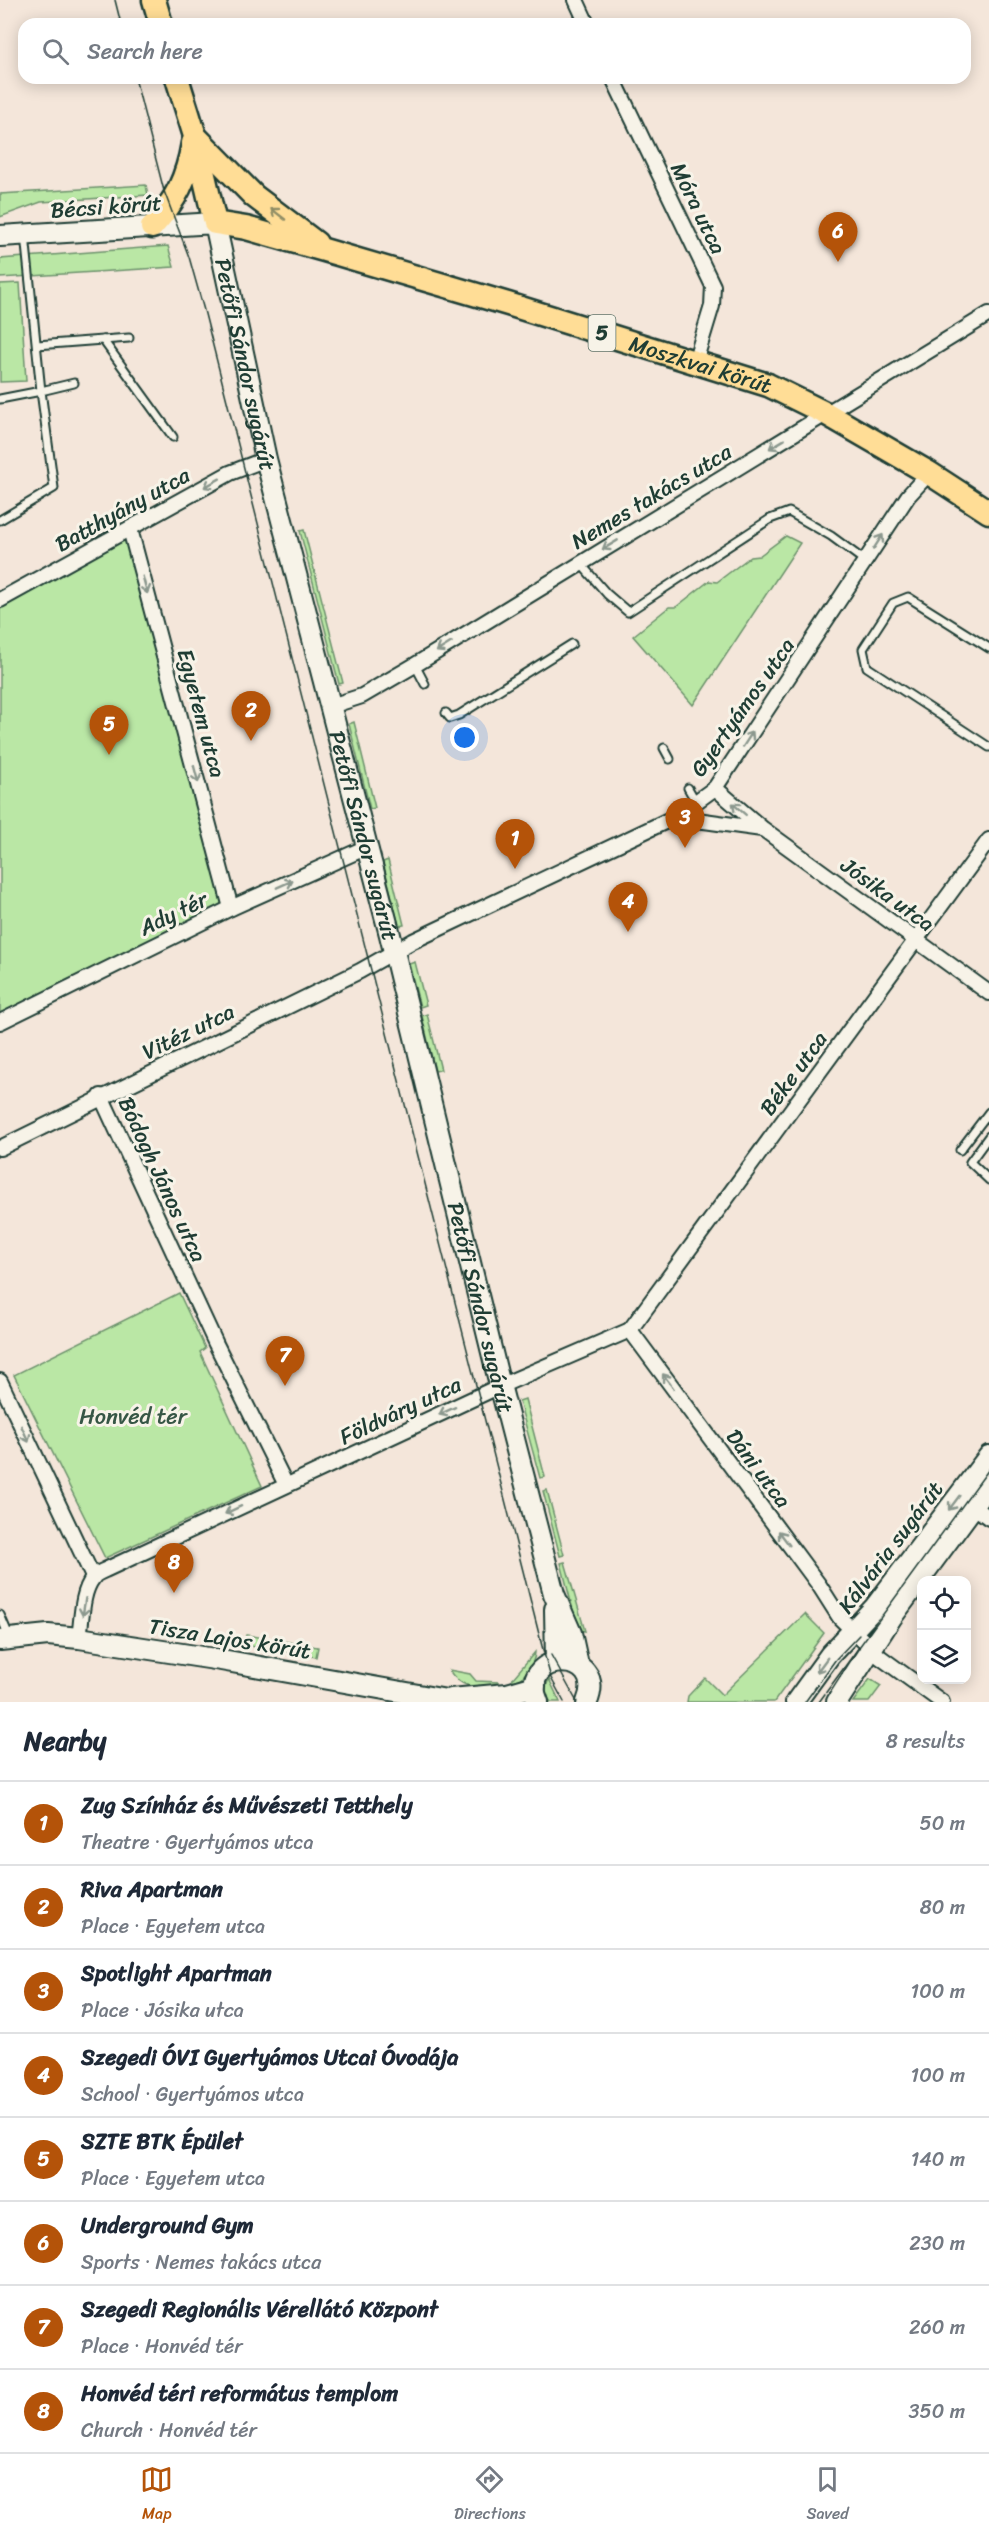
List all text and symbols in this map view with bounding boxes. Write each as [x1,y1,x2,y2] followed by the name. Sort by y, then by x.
[18,18,971,84] search box
[87,32,203,71] text: Search here
[39,35,72,68] icon: search
[659,155,738,261] street label: Móra utca
[49,183,163,230] street label: Bécsi körút
[270,207,286,220] one-way arrow
[818,212,858,262] pin: 6
[203,255,287,475] street label: Petőfi Sándor sugárút
[588,315,616,351] road number: 5
[624,324,777,405] street label: Moszkvai körút
[563,432,740,560] street label: Nemes takács utca
[769,438,786,450] one-way arrow
[47,456,198,563] street label: Batthyány utca
[204,478,222,489] one-way arrow
[872,534,884,550] one-way arrow
[602,539,619,551] one-way arrow
[140,576,152,595] one-way arrow
[680,629,805,785] street label: Gyertyámos utca
[436,641,453,653] one-way arrow
[166,644,237,782] street label: Egyetem utca
[232,692,270,741] pin: 2
[90,706,128,755] pin: 5
[450,723,479,752] your location
[317,726,410,945] street label: Petőfi Sándor sugárút
[741,731,754,748] one-way arrow
[191,764,202,783] one-way arrow
[666,798,704,848] pin: 3
[732,802,747,816] one-way arrow
[496,820,534,869] pin: 1
[831,846,943,942] street label: Jósika utca
[275,877,293,889] one-way arrow
[131,879,216,947] street label: Ady tér
[608,882,648,932] pin: 4
[135,992,241,1071] street label: Vitéz utca
[749,1022,838,1124] street label: Béke utca
[107,1090,218,1269] street label: Bódogh János utca
[436,1198,526,1418] street label: Petőfi Sándor sugárút
[266,1336,304,1386] pin: 7
[333,1365,469,1456] street label: Földváry utca
[662,1374,675,1390] one-way arrow
[79,1397,189,1436] park label: Honvéd tér
[439,1406,457,1417] one-way arrow
[716,1420,802,1516] street label: Dáni utca
[20,1425,32,1443] one-way arrow
[827,1472,954,1622] street label: Kálvária sugárút
[948,1494,961,1510] one-way arrow
[224,1505,242,1516] one-way arrow
[778,1531,791,1547] one-way arrow
[154,1544,194,1593] pin: 8
[917,1576,971,1684] map controls
[917,1576,971,1630] button: locate
[78,1596,89,1616] one-way arrow
[146,1606,314,1671] street label: Tisza Lajos körút
[917,1630,971,1684] button: layers
[816,1656,828,1672] one-way arrow
[24,1718,106,1764] text: Nearby
[886,1724,965,1759] text: 8 results
[81,1786,413,1825] text: Zug Színház és Művészeti Tetthely
[39,1806,48,1841] text: 1
[920,1806,965,1841] text: 50 m
[81,1825,313,1860] text: Theatre · Gyertyámos utca
[81,1870,223,1909] text: Riva Apartman
[38,1890,49,1925] text: 2
[920,1890,965,1925] text: 80 m
[81,1909,265,1944] text: Place · Egyetem utca
[81,1954,272,1993] text: Spotlight Apartman
[38,1974,49,2009] text: 3
[911,1974,965,2009] text: 100 m
[81,1993,244,2028] text: Place · Jósika utca
[81,2038,458,2077] text: Szegedi ÓVI Gyertyámos Utcai Óvodája
[37,2058,50,2093] text: 4
[911,2058,965,2093] text: 100 m
[81,2077,304,2112] text: School · Gyertyámos utca
[81,2122,243,2161] text: SZTE BTK Épület
[37,2142,50,2177] text: 5
[911,2142,965,2177] text: 140 m
[81,2161,265,2196] text: Place · Egyetem utca
[81,2206,254,2245] text: Underground Gym
[38,2226,49,2261] text: 6
[909,2226,965,2261] text: 230 m
[81,2245,321,2280] text: Sports · Nemes takács utca
[81,2290,438,2329] text: Szegedi Regionális Vérellátó Központ
[38,2310,49,2345] text: 7
[909,2310,965,2345] text: 260 m
[81,2329,243,2364] text: Place · Honvéd tér
[81,2374,398,2413] text: Honvéd téri református templom
[37,2394,50,2429] text: 8
[909,2394,965,2429] text: 350 m
[81,2413,257,2448] text: Church · Honvéd tér
[140,2463,173,2528] tab: Map
[454,2463,526,2528] tab: Directions
[806,2463,849,2528] tab: Saved

